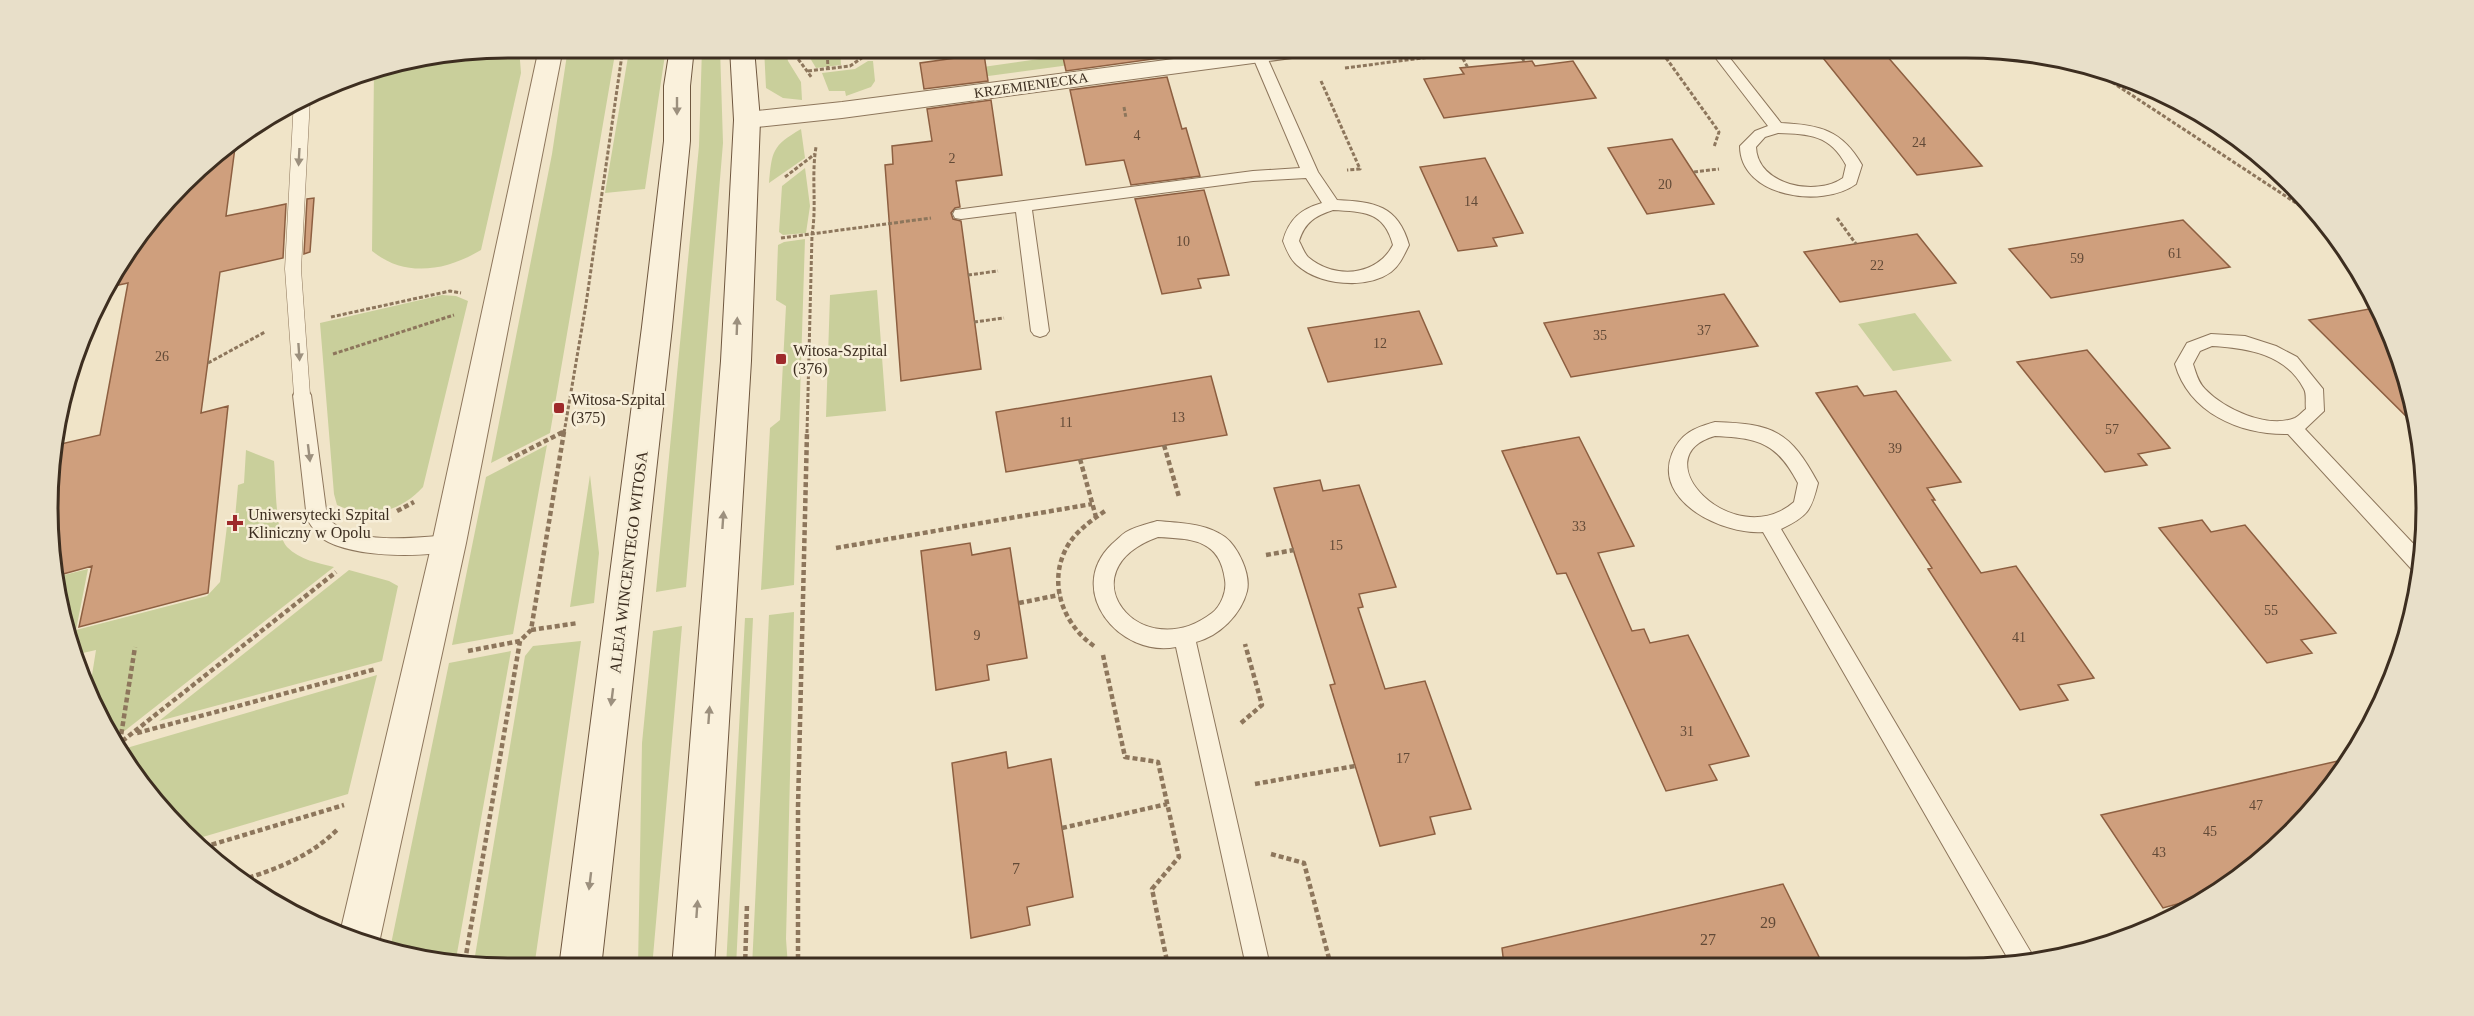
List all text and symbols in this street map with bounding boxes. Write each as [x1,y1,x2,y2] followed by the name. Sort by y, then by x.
[973,70,1090,101] street label: KRZEMIENIECKA
[672,97,682,116] one-way arrow
[1134,128,1141,143] house number: 4
[1912,135,1926,150] house number: 24
[294,148,303,167] one-way arrow
[949,151,956,166] house number: 2
[1658,177,1672,192] house number: 20
[1464,194,1478,209] house number: 14
[1176,234,1190,249] house number: 10
[2168,246,2182,261] house number: 61
[2070,251,2084,266] house number: 59
[1870,258,1884,273] house number: 22
[732,316,742,335] one-way arrow
[1697,323,1711,338] house number: 37
[1593,328,1607,343] house number: 35
[1373,336,1387,351] house number: 12
[294,342,304,361] one-way arrow
[793,342,888,378] place label: Witosa-Szpital (376)
[155,349,169,364] house number: 26
[774,352,788,366] marker: Witosa-Szpital (376)
[571,391,666,427] place label: Witosa-Szpital (375)
[552,401,566,415] marker: Witosa-Szpital (375)
[1171,410,1185,425] house number: 13
[1059,415,1073,430] house number: 11
[2105,422,2119,437] house number: 57
[1888,441,1902,456] house number: 39
[305,444,314,463] one-way arrow
[606,449,651,674] street label: ALEJA WINCENTEGO WITOSA
[248,506,390,542] place label: Uniwersytecki Szpital Kliniczny w Opolu
[719,511,728,530] one-way arrow
[226,514,244,532] marker: Uniwersytecki Szpital Kliniczny w Opolu
[1572,519,1586,534] house number: 33
[1329,538,1343,553] house number: 15
[2264,603,2278,618] house number: 55
[974,628,981,643] house number: 9
[2012,630,2026,645] house number: 41
[607,688,617,707] one-way arrow
[704,705,714,724] one-way arrow
[1680,724,1694,739] house number: 31
[1396,751,1410,766] house number: 17
[2249,798,2263,813] house number: 47
[2203,824,2217,839] house number: 45
[2152,845,2166,860] house number: 43
[1012,860,1020,877] house number: 7
[585,872,595,891] one-way arrow
[692,900,701,919] one-way arrow
[1760,914,1776,931] house number: 29
[1700,931,1716,948] house number: 27

